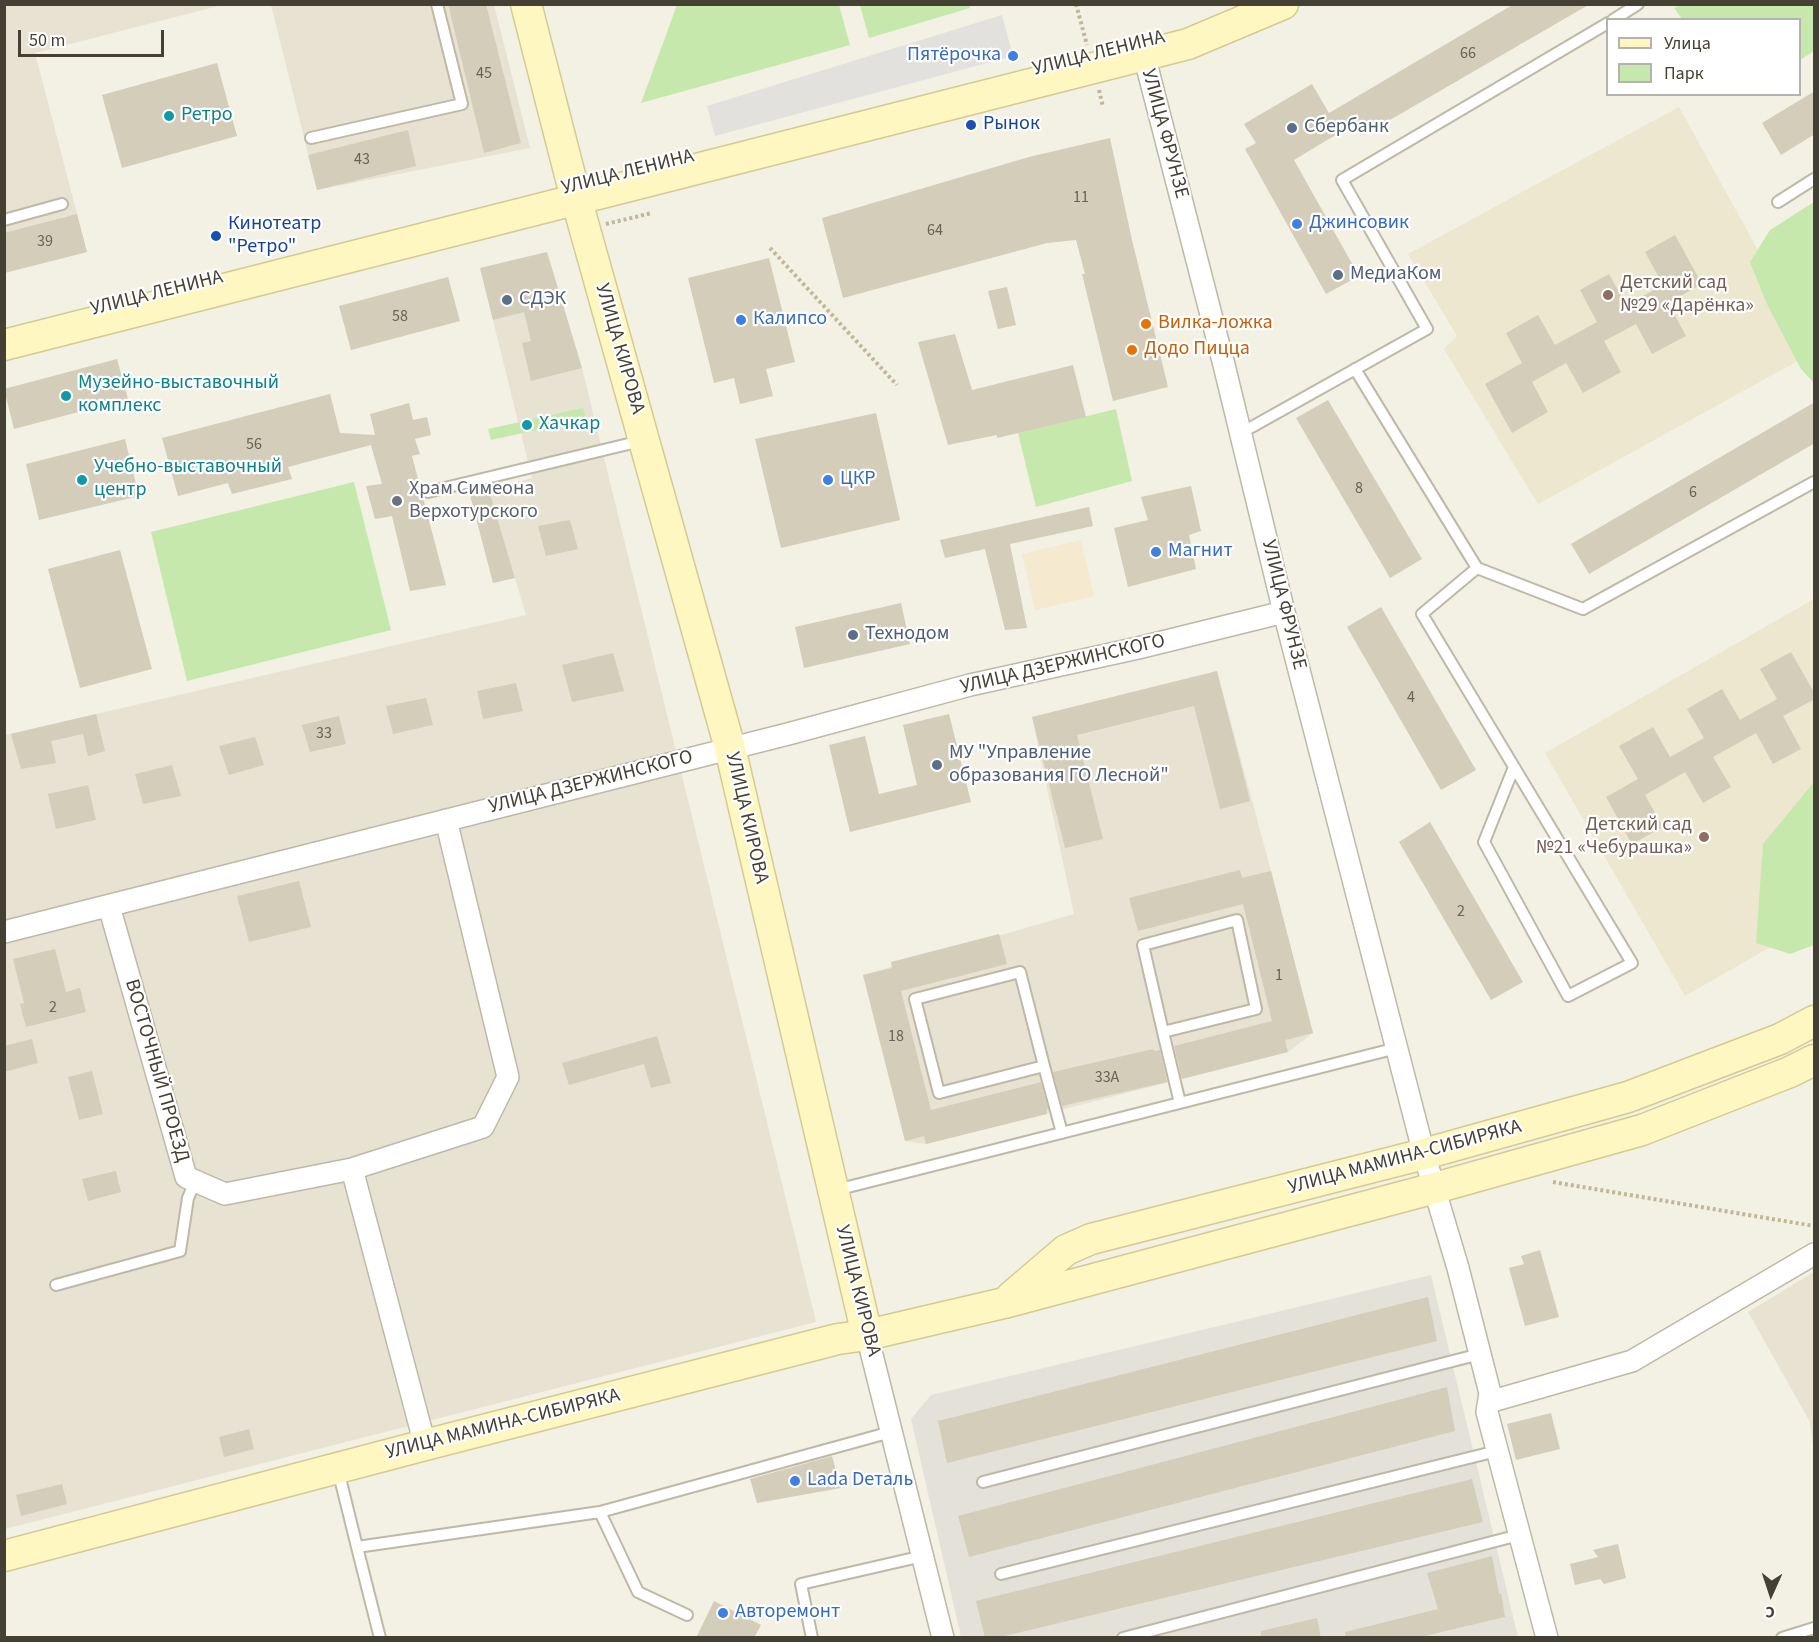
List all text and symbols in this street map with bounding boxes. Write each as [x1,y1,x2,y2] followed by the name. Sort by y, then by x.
[21,18,166,56] scale bar
[1606,18,1801,96] legend
[1030,26,1168,82] street label: УЛИЦА ЛЕНИНА
[29,28,65,53] text: 50 m
[1664,31,1711,56] text: Улица
[907,44,1001,68] place label: Пятёрочка
[1460,44,1476,64] house number: 66
[1006,49,1020,63] marker: Пятёрочка
[1664,61,1704,86] text: Парк
[476,64,492,84] house number: 45
[1135,67,1193,201] street label: УЛИЦА ФРУНЗЕ
[181,104,233,128] place label: Ретро
[162,109,176,123] marker: Ретро
[983,113,1040,137] place label: Рынок
[1304,116,1389,140] place label: Сбербанк
[964,118,978,132] marker: Рынок
[1285,121,1299,135] marker: Сбербанк
[559,145,697,201] street label: УЛИЦА ЛЕНИНА
[354,150,370,170] house number: 43
[1073,188,1089,208] house number: 11
[1309,212,1409,236] place label: Джинсовик
[228,213,321,260] place label: Кинотеатр "Ретро"
[1290,217,1304,231] marker: Джинсовик
[927,221,943,241] house number: 64
[209,229,223,243] marker: Кинотеатр "Ретро"
[37,232,53,252] house number: 39
[1350,263,1441,287] place label: МедиаКом
[88,266,226,322] street label: УЛИЦА ЛЕНИНА
[1331,268,1345,282] marker: МедиаКом
[1620,272,1754,319] place label: Детский сад №29 «Дарёнка»
[589,281,649,417] street label: УЛИЦА КИРОВА
[519,288,566,312] place label: СДЭК
[1601,288,1615,302] marker: Детский сад №29 «Дарёнка»
[500,293,514,307] marker: СДЭК
[392,307,408,327] house number: 58
[753,308,827,332] place label: Калипсо
[1158,312,1272,336] place label: Вилка-ложка
[734,313,748,327] marker: Калипсо
[1139,317,1153,331] marker: Вилка-ложка
[1144,338,1250,362] place label: Додо Пицца
[1125,343,1139,357] marker: Додо Пицца
[78,372,279,419] place label: Музейно-выставочный комплекс
[59,389,73,403] marker: Музейно-выставочный комплекс
[539,413,600,437] place label: Хачкар
[520,418,534,432] marker: Хачкар
[246,435,262,455] house number: 56
[94,456,282,503] place label: Учебно-выставочный центр
[840,468,876,492] place label: ЦКР
[75,473,89,487] marker: Учебно-выставочный центр
[821,473,835,487] marker: ЦКР
[409,478,538,525] place label: Храм Симеона Верхотурского
[1355,479,1363,499] house number: 8
[1689,483,1697,503] house number: 6
[390,494,404,508] marker: Храм Симеона Верхотурского
[1255,538,1311,672] street label: УЛИЦА ФРУНЗЕ
[1168,540,1233,564] place label: Магнит
[1149,545,1163,559] marker: Магнит
[865,623,949,647] place label: Технодом
[846,628,860,642] marker: Технодом
[958,630,1168,700] street label: УЛИЦА ДЗЕРЖИНСКОГО
[1407,688,1415,708] house number: 4
[316,724,332,744] house number: 33
[949,742,1169,789] place label: МУ "Управление образования ГО Лесной"
[486,746,696,820] street label: УЛИЦА ДЗЕРЖИНСКОГО
[719,750,773,886] street label: УЛИЦА КИРОВА
[930,758,944,772] marker: МУ "Управление образования ГО Лесной"
[1536,814,1692,861] place label: Детский сад №21 «Чебурашка»
[1697,830,1711,844] marker: Детский сад №21 «Чебурашка»
[1457,902,1465,922] house number: 2
[1275,966,1283,986] house number: 1
[118,977,194,1165] street label: ВОСТОЧНЫЙ ПРОЕЗД
[49,998,57,1018] house number: 2
[888,1027,904,1047] house number: 18
[1095,1068,1119,1088] house number: 33А
[1286,1115,1524,1201] street label: УЛИЦА МАМИНА-СИБИРЯКА
[829,1223,885,1359] street label: УЛИЦА КИРОВА
[383,1384,623,1466] street label: УЛИЦА МАМИНА-СИБИРЯКА
[807,1469,913,1493] place label: Lada Dеталь
[788,1474,802,1488] marker: Lada Dеталь
[1741,1564,1801,1624] north arrow
[735,1601,840,1625] place label: Авторемонт
[1765,1601,1775,1623] text: С
[716,1606,730,1620] marker: Авторемонт

